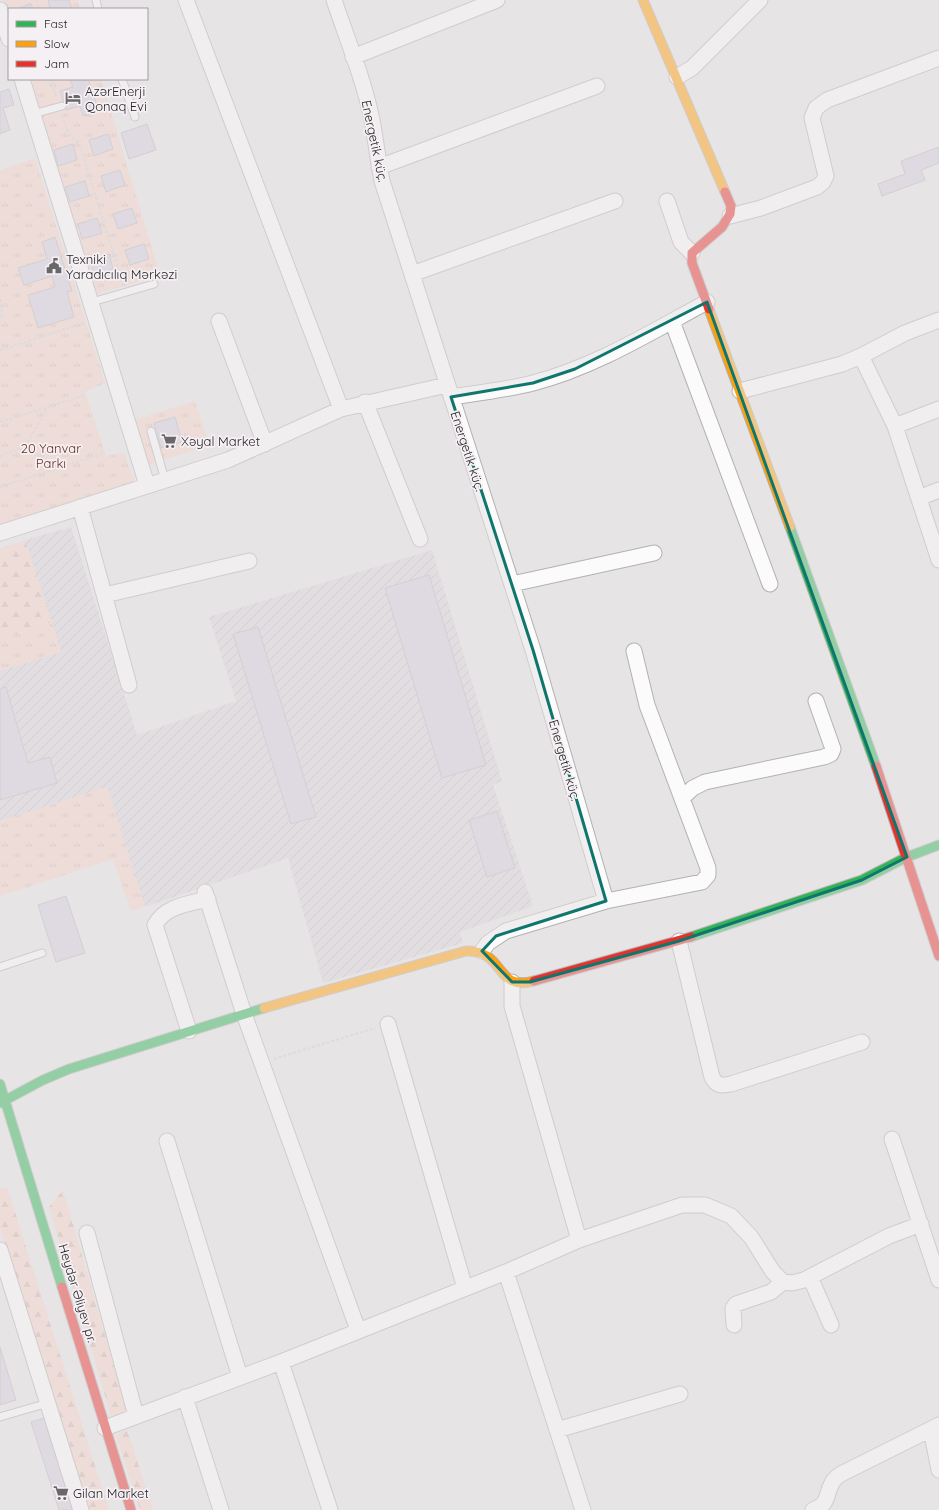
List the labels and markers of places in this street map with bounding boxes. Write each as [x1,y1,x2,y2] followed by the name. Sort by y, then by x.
[85,83,147,114] place label: AzərEnerji Qonaq Evi
[64,89,82,107] hotel icon: AzərEnerji Qonaq Evi
[66,251,177,282] place label: Texniki Yaradıcılıq Mərkəzi
[45,257,63,275] public building icon: Texniki Yaradıcılıq Mərkəzi
[160,432,178,450] supermarket icon: Xəyal Market
[181,433,260,449] place label: Xəyal Market
[52,1484,70,1502] supermarket icon: Gilan Market
[73,1485,149,1501] place label: Gilan Market

